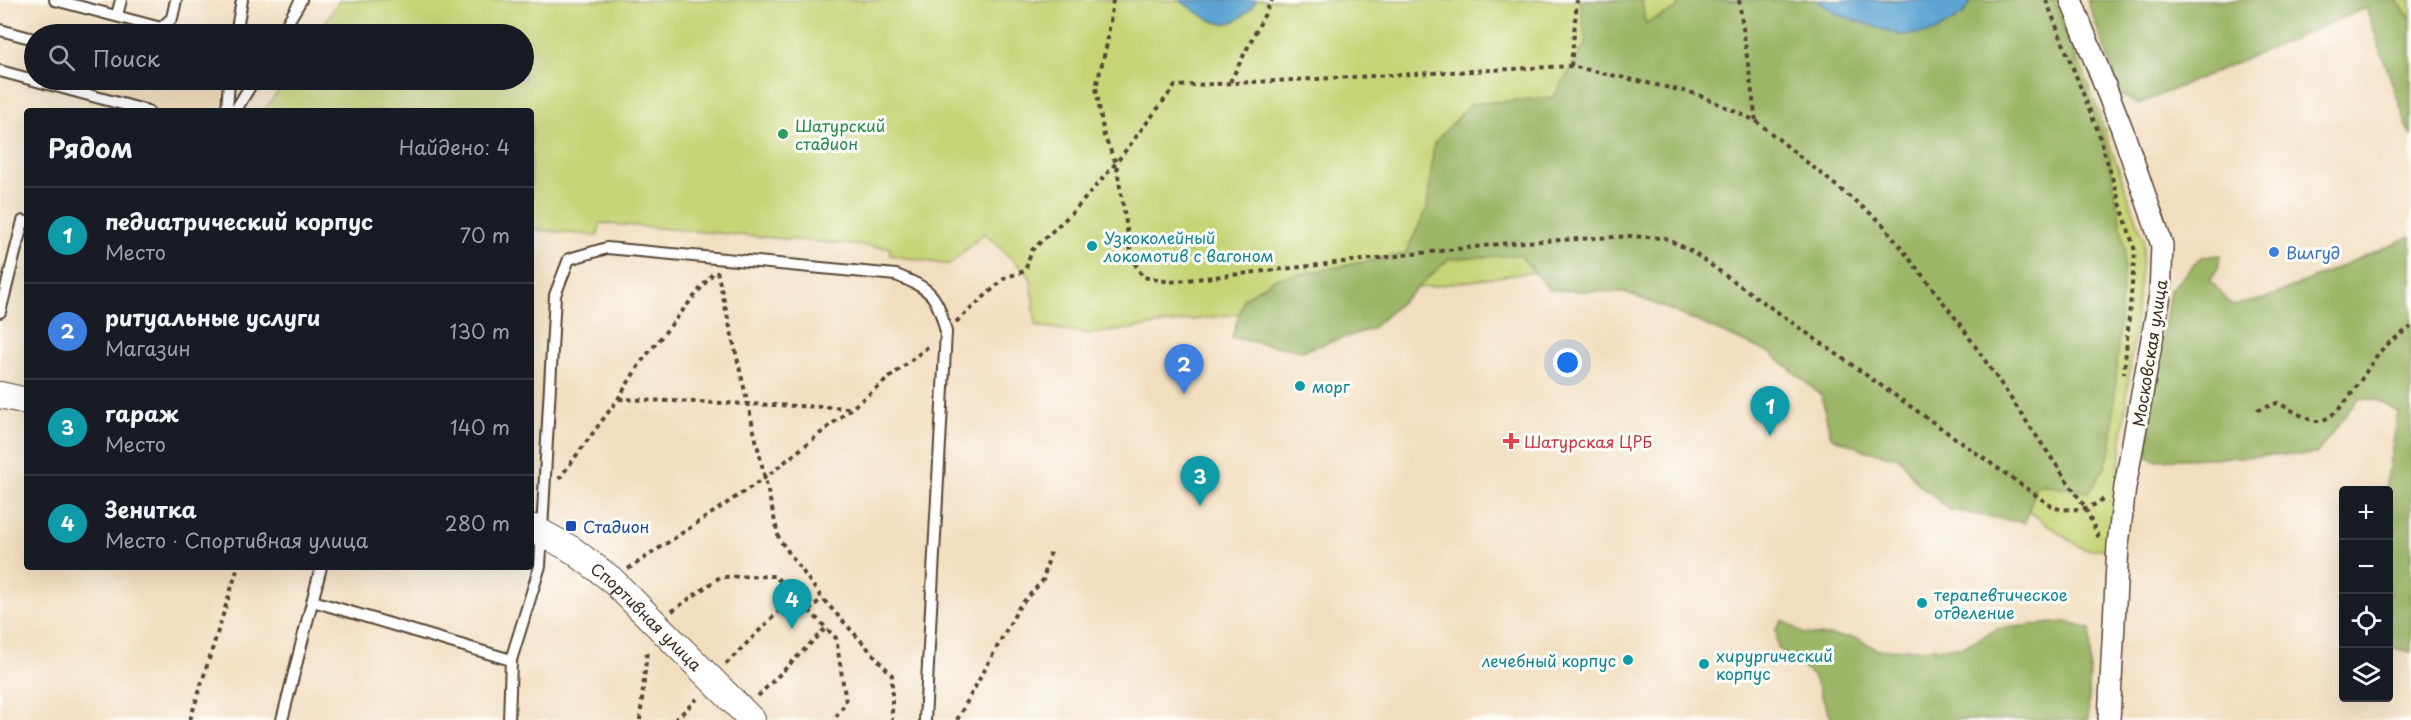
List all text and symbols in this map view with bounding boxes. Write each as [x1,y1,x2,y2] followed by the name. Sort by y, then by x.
[24,24,534,90] search box
[45,41,78,74] icon: search
[93,41,160,74] text: Поиск
[795,113,885,155] place label: Шатурский стадион
[776,127,790,141] marker: Шатурский стадион
[48,128,133,167] text: Рядом
[399,132,510,162] text: Найдено: 4
[105,204,373,237] text: педиатрический корпус
[63,220,72,250] text: 1
[460,220,510,250] text: 70 m
[1103,225,1274,267] place label: Узкоколейный локомотив с вагоном
[105,237,166,267] text: Место
[1085,239,1099,253] marker: Узкоколейный локомотив с вагоном
[2286,240,2340,264] place label: Вилгуд
[2267,245,2281,259] marker: Вилгуд
[2126,278,2172,428] street label: Московская улица
[105,300,321,333] text: ритуальные услуги
[60,316,75,346] text: 2
[450,316,510,346] text: 130 m
[105,333,191,363] text: Магазин
[1164,344,1204,394] pin: 2
[1553,348,1582,377] your location
[1312,374,1351,398] place label: морг
[1293,379,1307,393] marker: морг
[1750,386,1790,436] pin: 1
[105,396,179,429] text: гараж
[61,412,74,442] text: 3
[450,412,510,442] text: 140 m
[105,429,166,459] text: Место
[1524,429,1652,453] place label: Шатурская ЦРБ
[1502,432,1520,450] marker: Шатурская ЦРБ
[1180,456,1220,506] pin: 3
[2339,486,2393,702] map controls
[2339,486,2393,540] button: +
[105,492,197,525] text: Зенитка
[61,508,74,538] text: 4
[445,508,510,538] text: 280 m
[583,514,650,538] place label: Стадион
[564,519,578,533] marker: Стадион
[105,525,368,555] text: Место · Спортивная улица
[2339,540,2393,594] button: −
[586,556,708,676] street label: Спортивная улица
[772,580,812,629] pin: 4
[1934,582,2068,624] place label: терапевтическое отделение
[2339,594,2393,648] button: locate
[1915,596,1929,610] marker: терапевтическое отделение
[1716,643,1833,685] place label: хирургический корпус
[1481,648,1616,672] place label: лечебный корпус
[2339,648,2393,702] button: layers
[1621,653,1635,667] marker: лечебный корпус
[1697,657,1711,671] marker: хирургический корпус

